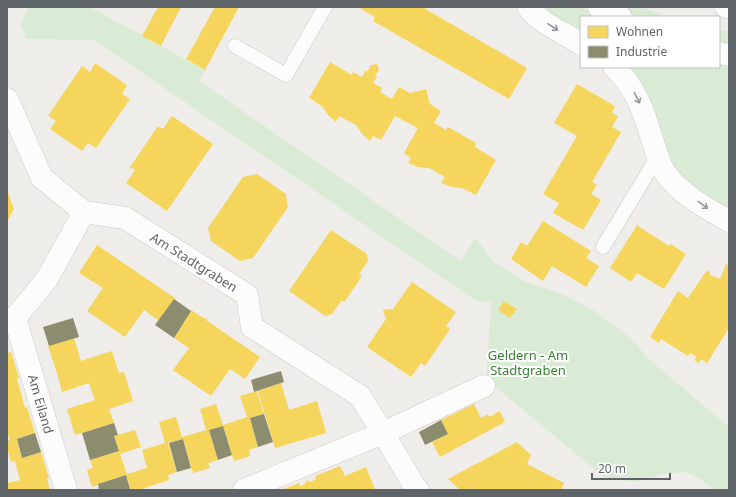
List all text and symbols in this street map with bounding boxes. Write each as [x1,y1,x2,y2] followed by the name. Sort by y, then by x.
[580,16,720,68] legend
[547,23,558,31] one-way arrow
[616,23,663,40] text: Wohnen
[616,43,667,60] text: Industrie
[634,92,641,104] one-way arrow
[697,201,708,209] one-way arrow
[147,228,241,296] street label: Am Stadtgraben
[488,346,568,379] park label: Geldern - Am Stadtgraben
[24,372,58,436] street label: Am Eiland
[592,455,670,481] scale bar
[598,460,626,477] text: 20 m

